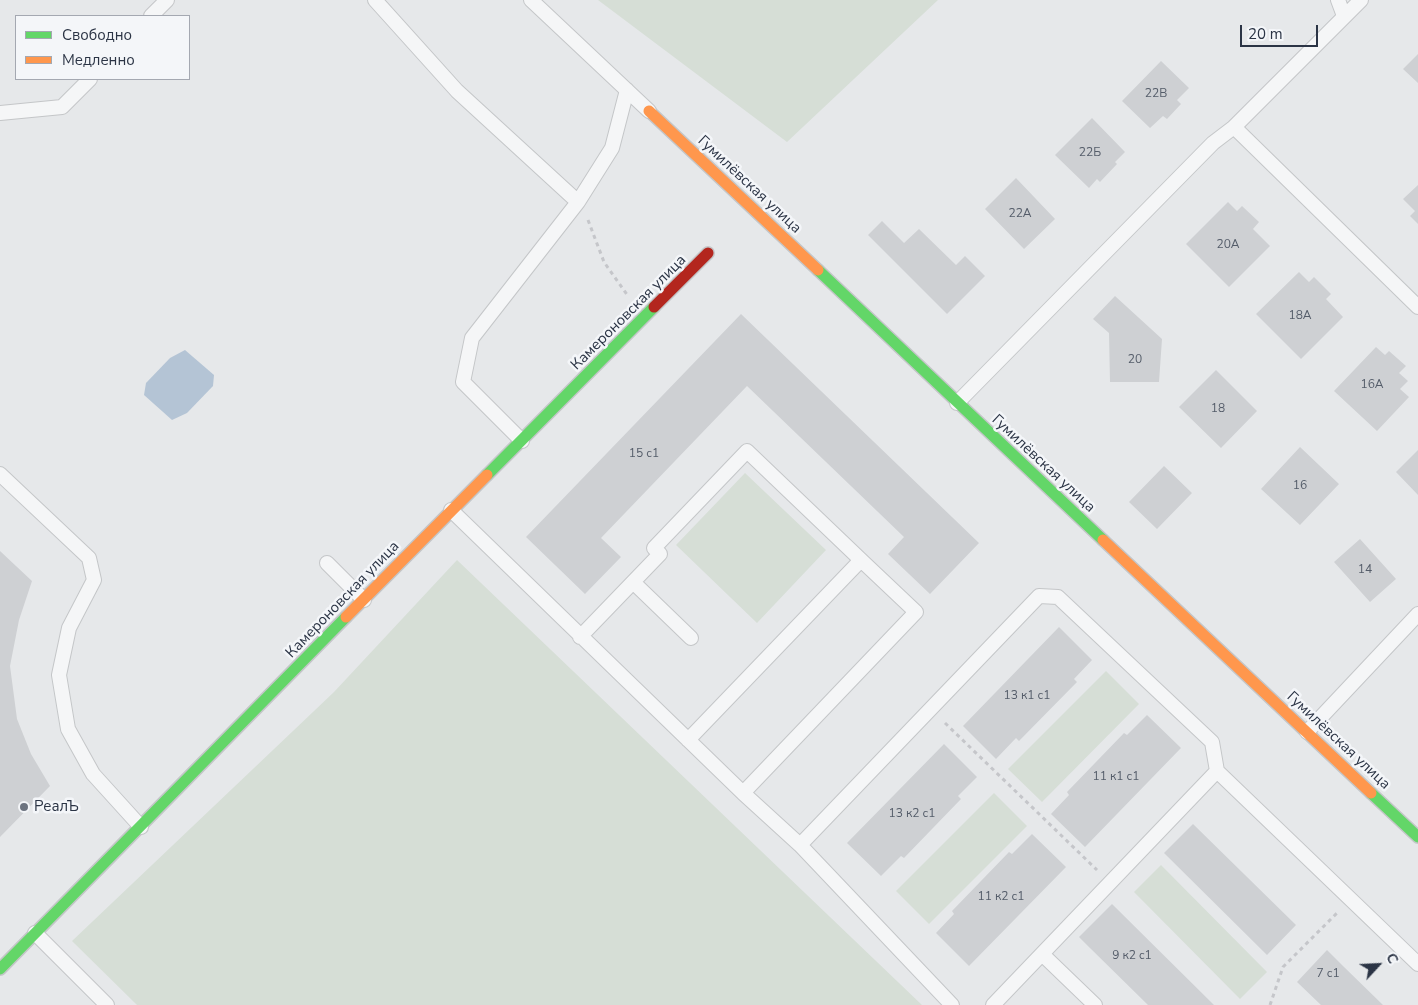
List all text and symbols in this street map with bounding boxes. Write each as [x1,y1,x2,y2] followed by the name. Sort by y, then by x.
[15,15,190,80] legend
[1243,15,1320,47] scale bar
[1248,24,1283,44] text: 20 m
[62,25,132,45] text: Свободно
[62,50,135,70] text: Медленно
[1145,87,1167,101] house number: 22В
[693,132,805,238] street label: Гумилёвская улица
[1079,146,1101,160] house number: 22Б
[1008,207,1032,221] house number: 22А
[1216,238,1240,252] house number: 20А
[568,252,690,374] street label: Камероновская улица
[1288,309,1312,323] house number: 18А
[1128,353,1142,367] house number: 20
[1360,378,1384,392] house number: 16А
[1211,402,1225,416] house number: 18
[987,411,1099,517] street label: Гумилёвская улица
[629,447,659,461] house number: 15 с1
[1293,479,1307,493] house number: 16
[283,538,403,662] street label: Камероновская улица
[1358,563,1372,577] house number: 14
[1282,688,1394,794] street label: Гумилёвская улица
[1004,689,1050,703] house number: 13 к1 с1
[1093,770,1139,784] house number: 11 к1 с1
[34,798,79,816] place label: РеалЪ
[18,801,30,813] marker: РеалЪ
[889,807,935,821] house number: 13 к2 с1
[978,890,1024,904] house number: 11 к2 с1
[1353,940,1403,990] north arrow
[1112,949,1152,963] house number: 9 к2 c1
[1381,950,1403,967] text: С
[1316,967,1340,981] house number: 7 с1

